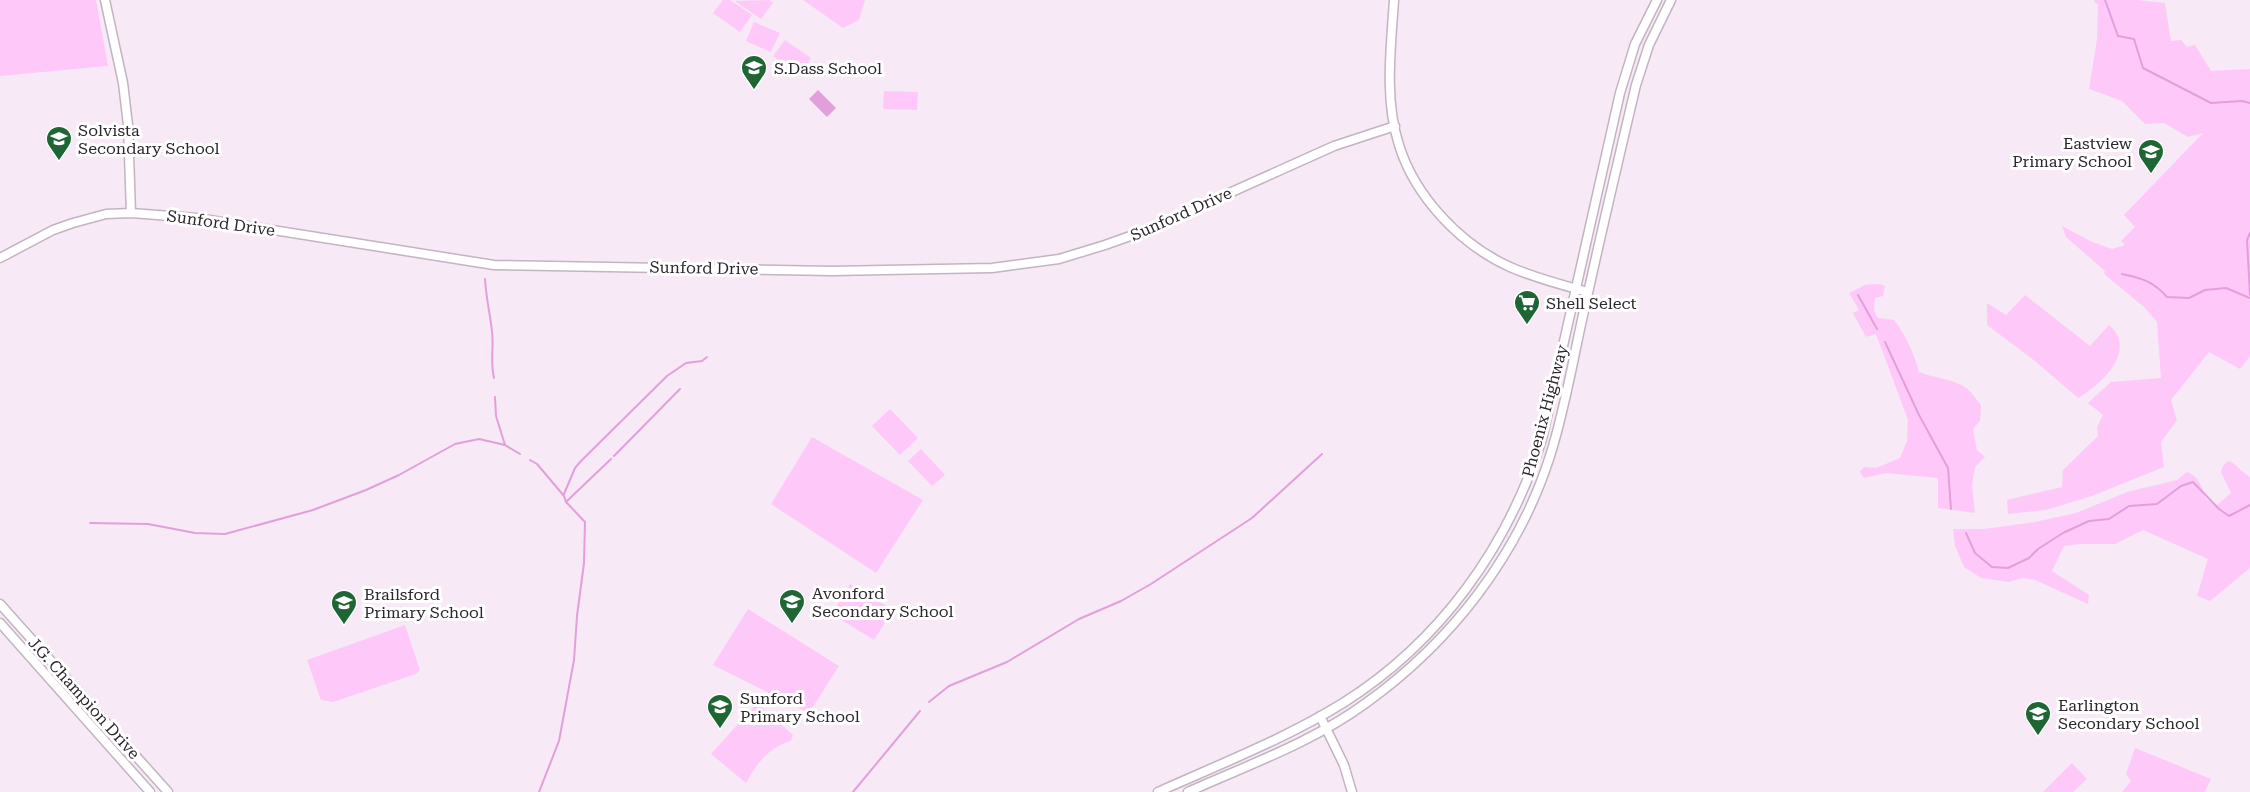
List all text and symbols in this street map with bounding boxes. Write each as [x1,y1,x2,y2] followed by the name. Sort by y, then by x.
[739,53,769,91] school or university icon: S.Dass School
[774,59,882,78] place label: S.Dass School
[78,121,220,158] place label: Solvista Secondary School
[44,124,74,162] school or university icon: Solvista Secondary School
[2012,134,2133,171] place label: Eastview Primary School
[2136,137,2166,175] school or university icon: Eastview Primary School
[1127,183,1235,245] street label: Sunford Drive
[166,206,276,240] street label: Sunford Drive
[649,258,759,278] street label: Sunford Drive
[1512,288,1542,326] supermarket icon: Shell Select
[1546,294,1636,313] place label: Shell Select
[1518,342,1572,479] street label: Phoenix Highway
[812,584,954,621] place label: Avonford Secondary School
[364,585,484,622] place label: Brailsford Primary School
[777,587,807,625] school or university icon: Avonford Secondary School
[329,588,359,626] school or university icon: Brailsford Primary School
[24,633,144,763] street label: J.G. Champion Drive
[740,689,860,726] place label: Sunford Primary School
[705,692,735,730] school or university icon: Sunford Primary School
[2058,696,2200,733] place label: Earlington Secondary School
[2023,699,2053,737] school or university icon: Earlington Secondary School

